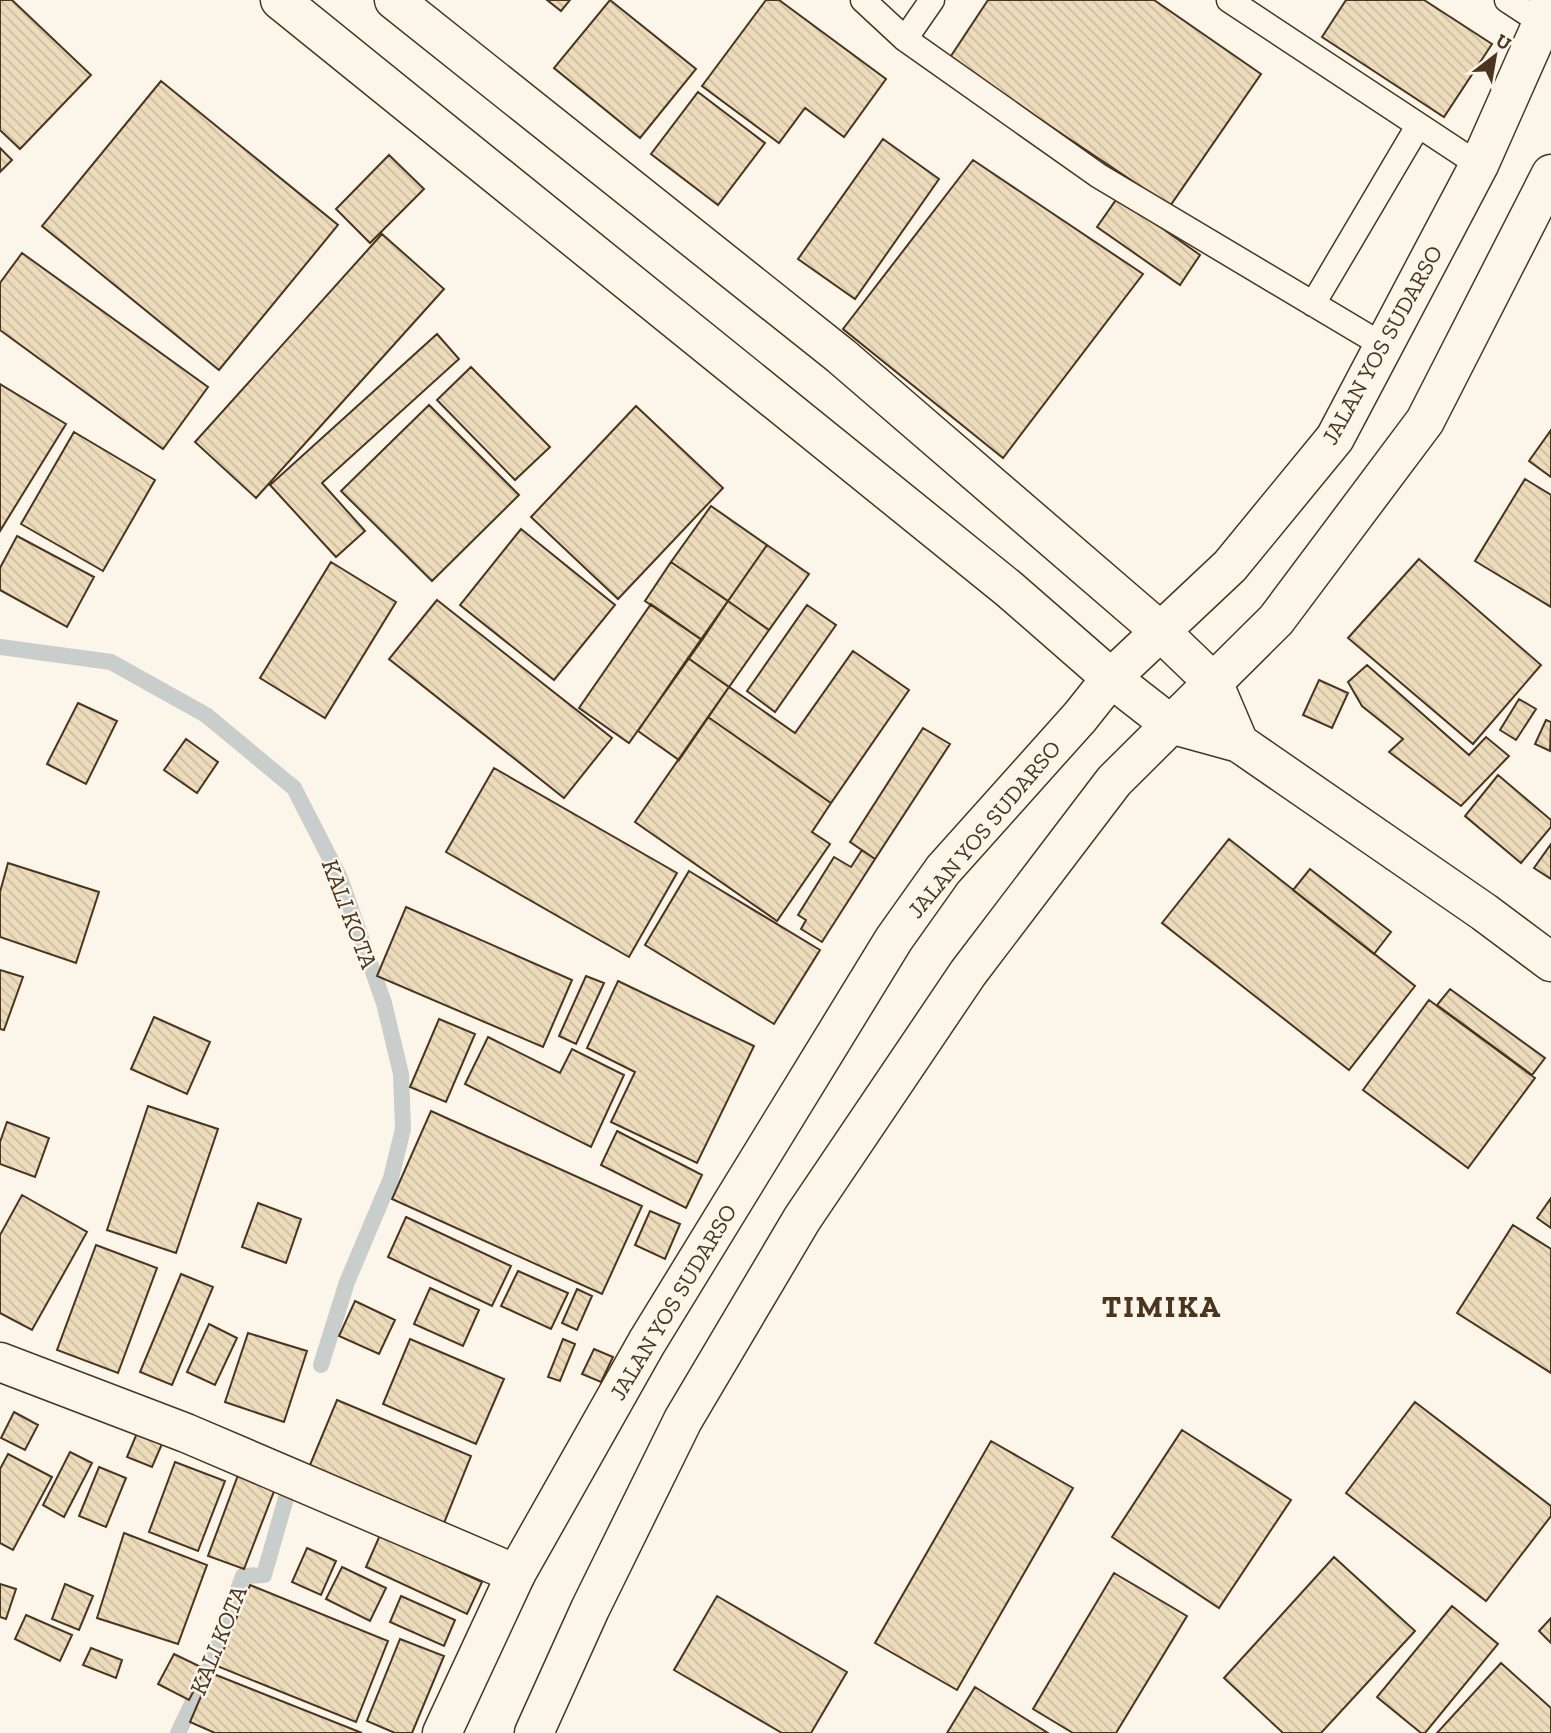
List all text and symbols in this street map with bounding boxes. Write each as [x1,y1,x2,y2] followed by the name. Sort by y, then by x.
[1460,21,1530,91] north arrow
[1492,28,1516,55] text: U
[1316,241,1448,449] street label: JALAN YOS SUDARSO
[901,734,1067,924] street label: JALAN YOS SUDARSO
[316,855,384,973] water label: KALI KOTA
[603,1199,743,1405] street label: JALAN YOS SUDARSO
[1102,1289,1222,1325] district label: TIMIKA
[183,1581,253,1699] water label: KALI KOTA

